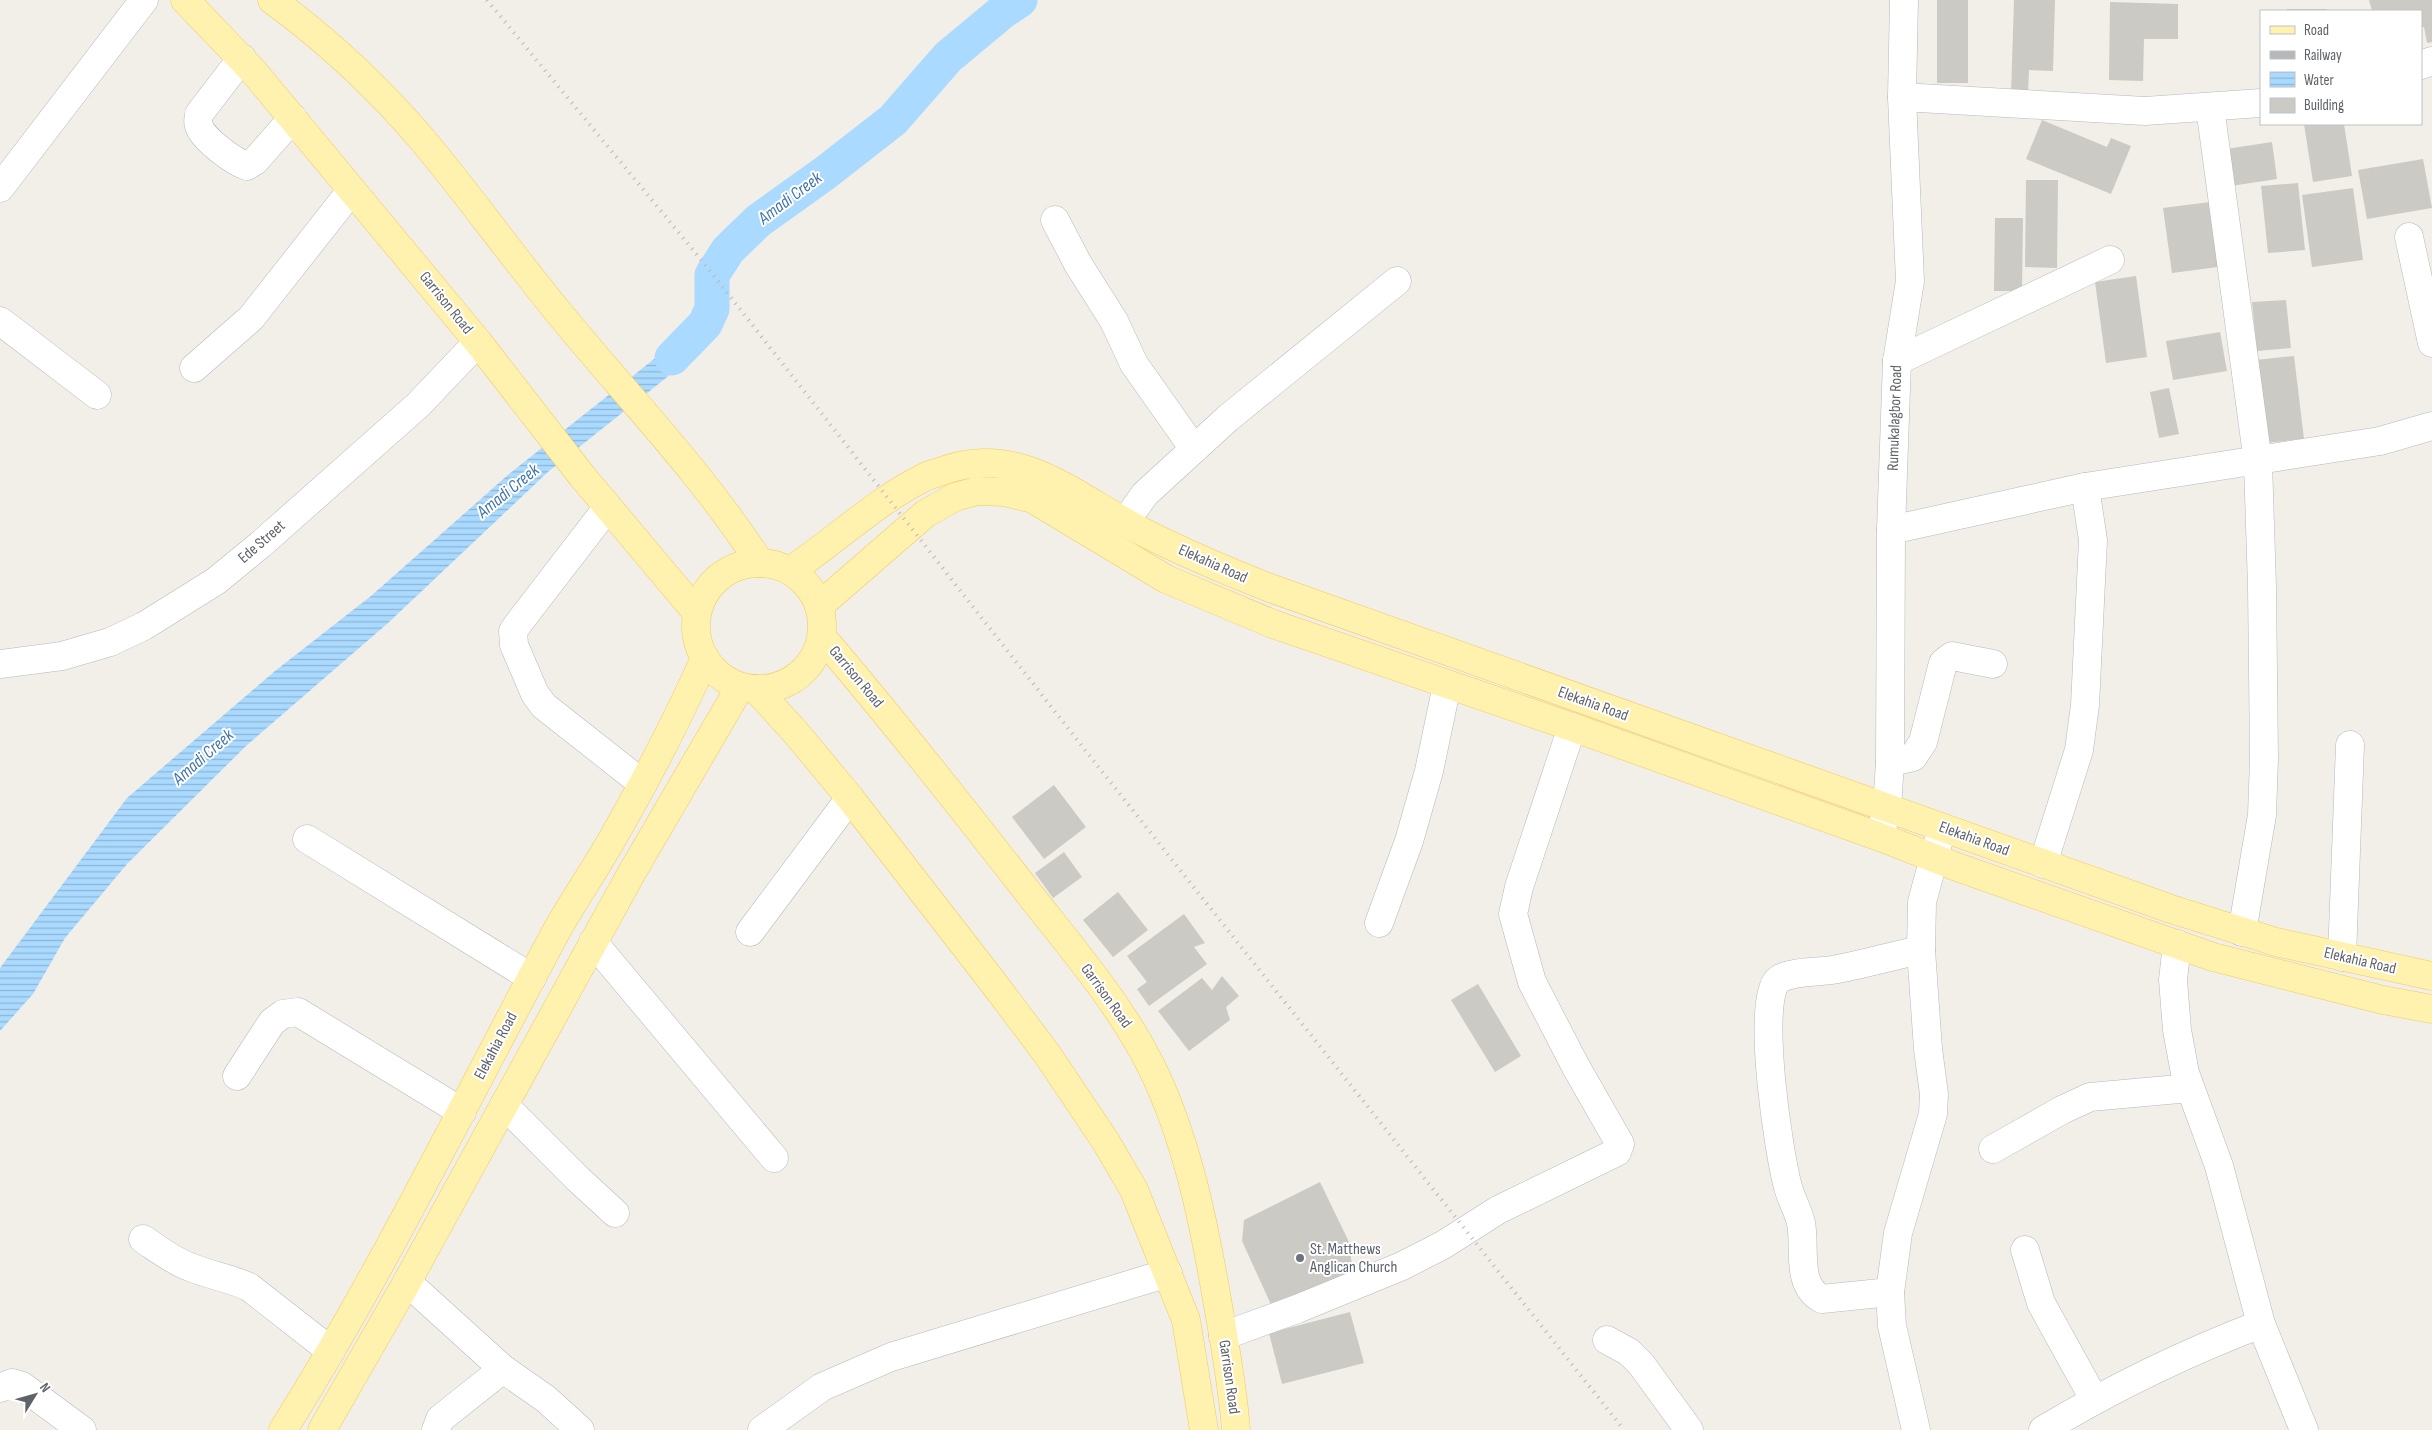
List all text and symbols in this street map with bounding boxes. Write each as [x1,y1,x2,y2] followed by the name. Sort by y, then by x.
[2260,10,2422,125] legend
[2304,21,2329,40] text: Road
[2304,46,2342,65] text: Railway
[2304,71,2335,90] text: Water
[2304,96,2344,115] text: Building
[753,167,827,229] water label: Amadi Creek
[415,268,477,338] street label: Garrison Road
[1884,365,1906,471] street label: Rumukalagbor Road
[472,459,544,523] water label: Amadi Creek
[235,516,289,568] street label: Ede Street
[1176,540,1250,588] street label: Elekahia Road
[825,642,887,712] street label: Garrison Road
[1555,683,1631,725] street label: Elekahia Road
[167,724,239,790] water label: Amadi Creek
[1936,818,2012,860] street label: Elekahia Road
[2322,943,2398,979] street label: Elekahia Road
[1076,960,1136,1032] street label: Garrison Road
[470,1009,522,1083] street label: Elekahia Road
[1309,1240,1397,1277] place label: St. Matthews Anglican Church
[1294,1252,1306,1264] marker: St. Matthews Anglican Church
[1214,1339,1244,1415] street label: Garrison Road
[10,1370,60,1420] north arrow
[36,1379,54,1396] text: N

